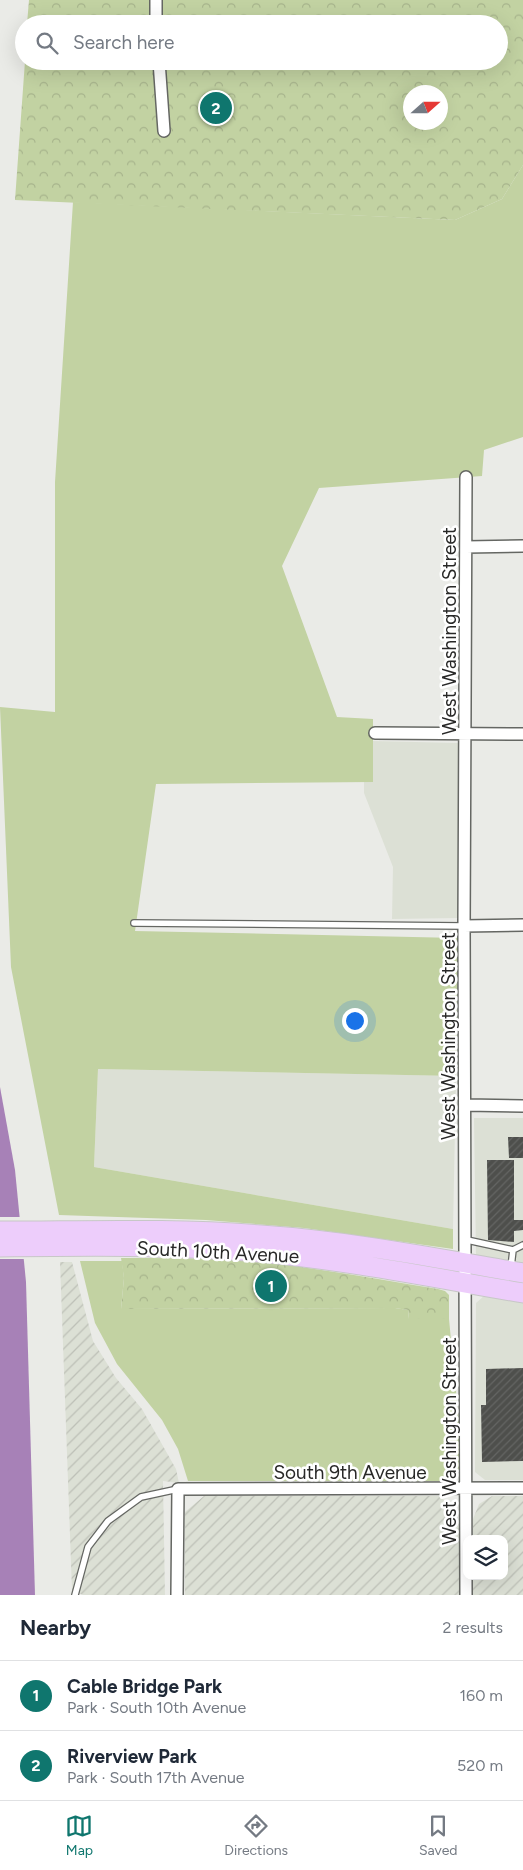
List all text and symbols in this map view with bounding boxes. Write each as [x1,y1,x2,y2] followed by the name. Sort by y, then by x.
[15,15,508,70] search box
[33,29,61,57] icon: search
[73,31,175,54] text: Search here
[403,85,448,130] north arrow
[200,89,232,127] pin: 2
[438,527,461,735] street label: West Washington Street
[437,932,460,1140] street label: West Washington Street
[342,1008,368,1034] your location
[136,1236,300,1268] street label: South 10th Avenue
[255,1267,287,1305] pin: 1
[438,1337,461,1545] street label: West Washington Street
[273,1461,427,1484] street label: South 9th Avenue
[463,1535,508,1580] map controls
[463,1535,508,1580] button: layers
[20,1615,91,1640] text: Nearby
[443,1618,503,1637] text: 2 results
[67,1675,222,1698] text: Cable Bridge Park
[33,1686,39,1705] text: 1
[460,1686,503,1705] text: 160 m
[67,1698,246,1717] text: Park · South 10th Avenue
[67,1745,197,1768] text: Riverview Park
[31,1756,41,1775] text: 2
[457,1756,503,1775] text: 520 m
[67,1768,245,1787] text: Park · South 17th Avenue
[65,1812,93,1859] tab: Map
[224,1812,288,1859] tab: Directions
[419,1812,458,1859] tab: Saved

